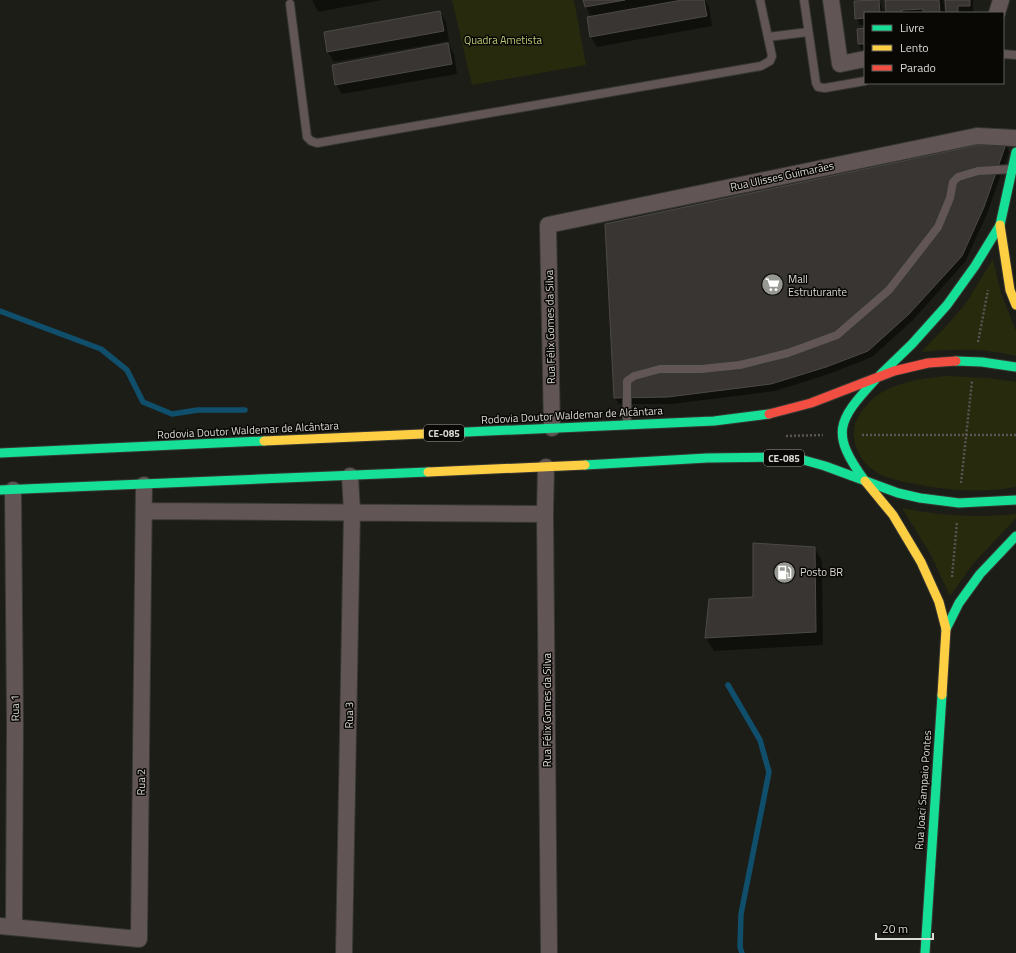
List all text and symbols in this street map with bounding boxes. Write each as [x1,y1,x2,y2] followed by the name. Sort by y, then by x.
[864,12,1004,84] legend
[900,18,924,37] text: Livre
[464,32,543,48] park label: Quadra Ametista
[900,38,929,57] text: Lento
[900,58,936,77] text: Parado
[729,157,835,195] street label: Rua Ulisses Guimarães
[541,269,559,384] street label: Rua Félix Gomes da Silva
[788,271,847,300] place label: Mall Estruturante
[759,272,785,298] supermarket icon: Mall Estruturante
[481,402,664,428] street label: Rodovia Doutor Waldemar de Alcântara
[157,417,340,443] street label: Rodovia Doutor Waldemar de Alcântara
[424,425,464,441] road number: CE-085
[764,450,804,466] road number: CE-085
[771,559,797,585] fuel station icon: Posto BR
[800,564,843,580] place label: Posto BR
[539,652,555,767] street label: Rua Félix Gomes da Silva
[7,695,23,721] street label: Rua 1
[341,702,357,728] street label: Rua 3
[911,730,935,850] street label: Rua Joaci Sampaio Pontes
[133,769,149,795] street label: Rua 2
[876,915,933,941] scale bar
[882,919,908,938] text: 20 m

